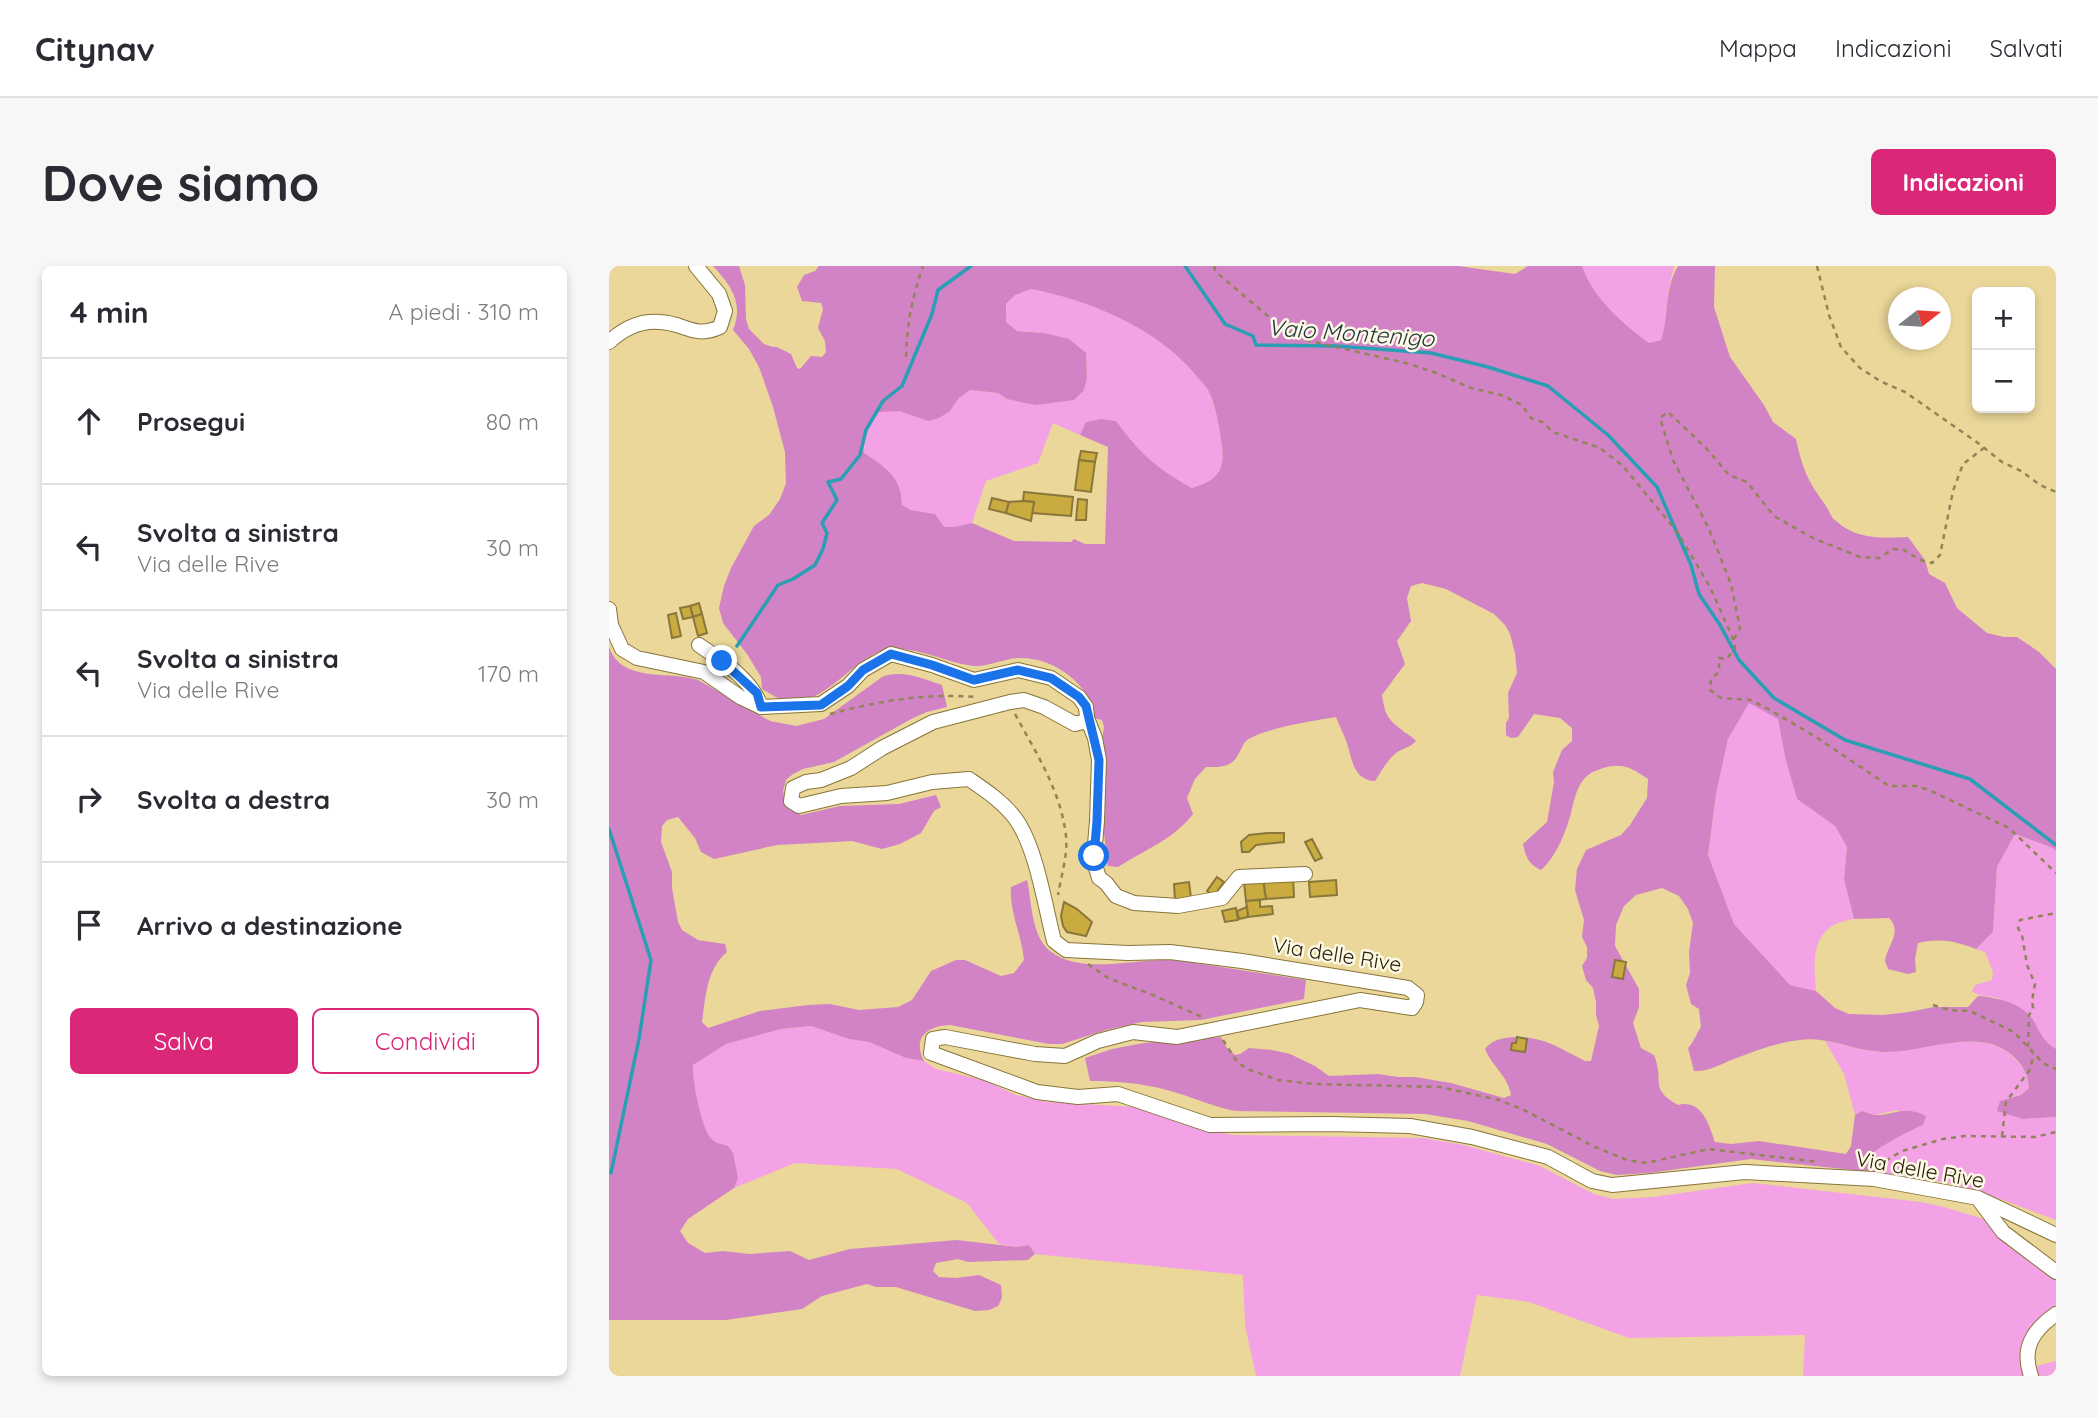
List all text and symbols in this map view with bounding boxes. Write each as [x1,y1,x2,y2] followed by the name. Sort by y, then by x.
[35,28,155,69] text: Citynav
[1719,33,1797,63] text: Mappa
[1835,33,1952,63] text: Indicazioni
[1990,33,2063,63] text: Salvati
[1871,149,2056,215] button: Indicazioni
[42,152,319,213] text: Dove siamo
[1888,287,1951,350] north arrow
[1972,287,2035,413] map controls
[1972,287,2035,350] button: +
[70,293,149,331] text: 4 min
[389,297,539,326] text: A piedi · 310 m
[1267,312,1436,353] water label: Vaio Montenigo
[1972,350,2035,413] button: −
[70,402,108,440] icon: ahead
[137,405,245,438] text: Prosegui
[486,407,539,436] text: 80 m
[137,516,339,549] text: Svolta a sinistra
[70,528,108,566] icon: left
[486,533,539,562] text: 30 m
[137,549,279,578] text: Via delle Rive
[137,642,339,675] text: Svolta a sinistra
[706,645,737,676] route end
[70,654,108,692] icon: left
[478,659,539,688] text: 170 m
[137,675,279,704] text: Via delle Rive
[70,780,108,818] icon: right
[137,783,330,816] text: Svolta a destra
[486,785,539,814] text: 30 m
[1078,840,1109,871] route start
[70,906,108,944] icon: arrive
[137,909,403,942] text: Arrivo a destinazione
[1271,931,1403,977] street label: Via delle Rive
[70,1008,298,1074] button: Salva
[312,1008,539,1074] button: Condividi
[1854,1145,1986,1193] street label: Via delle Rive

